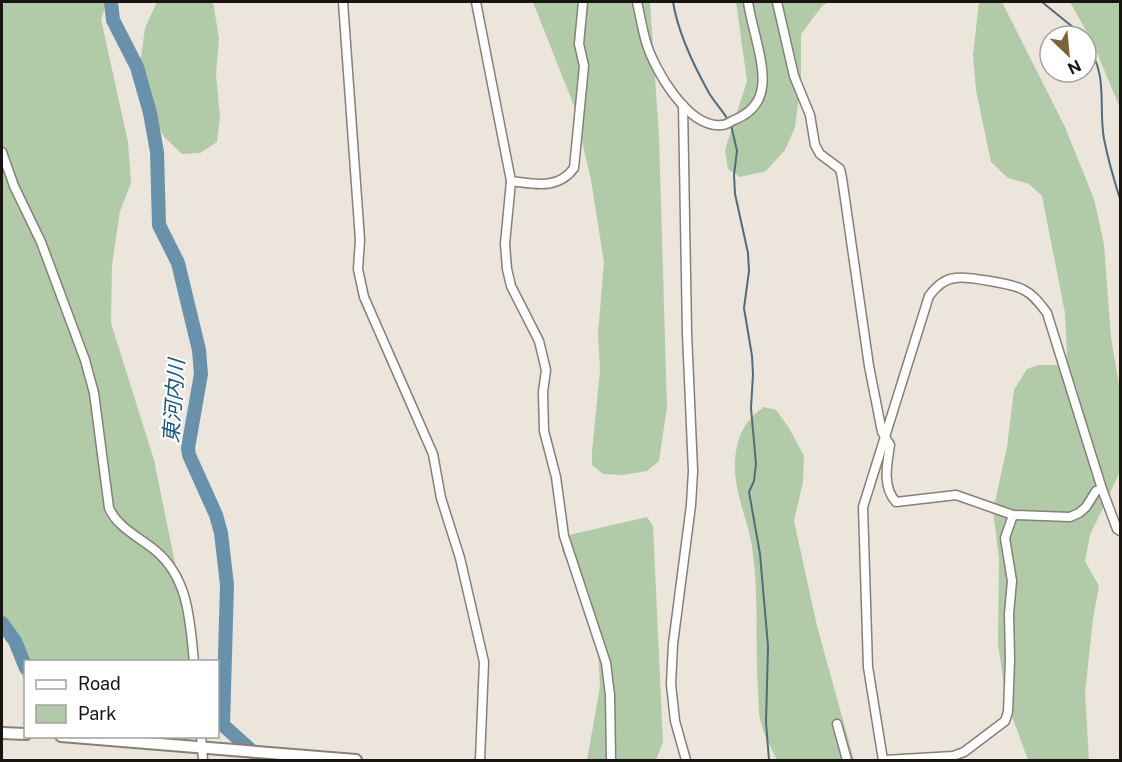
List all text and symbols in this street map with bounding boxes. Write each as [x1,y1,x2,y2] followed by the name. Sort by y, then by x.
[1038,24,1098,84] north arrow
[1065,56,1084,78] text: N
[158,356,189,444] water label: 東河内川
[24,660,219,738] legend
[78,673,121,694] text: Road
[78,703,116,724] text: Park

